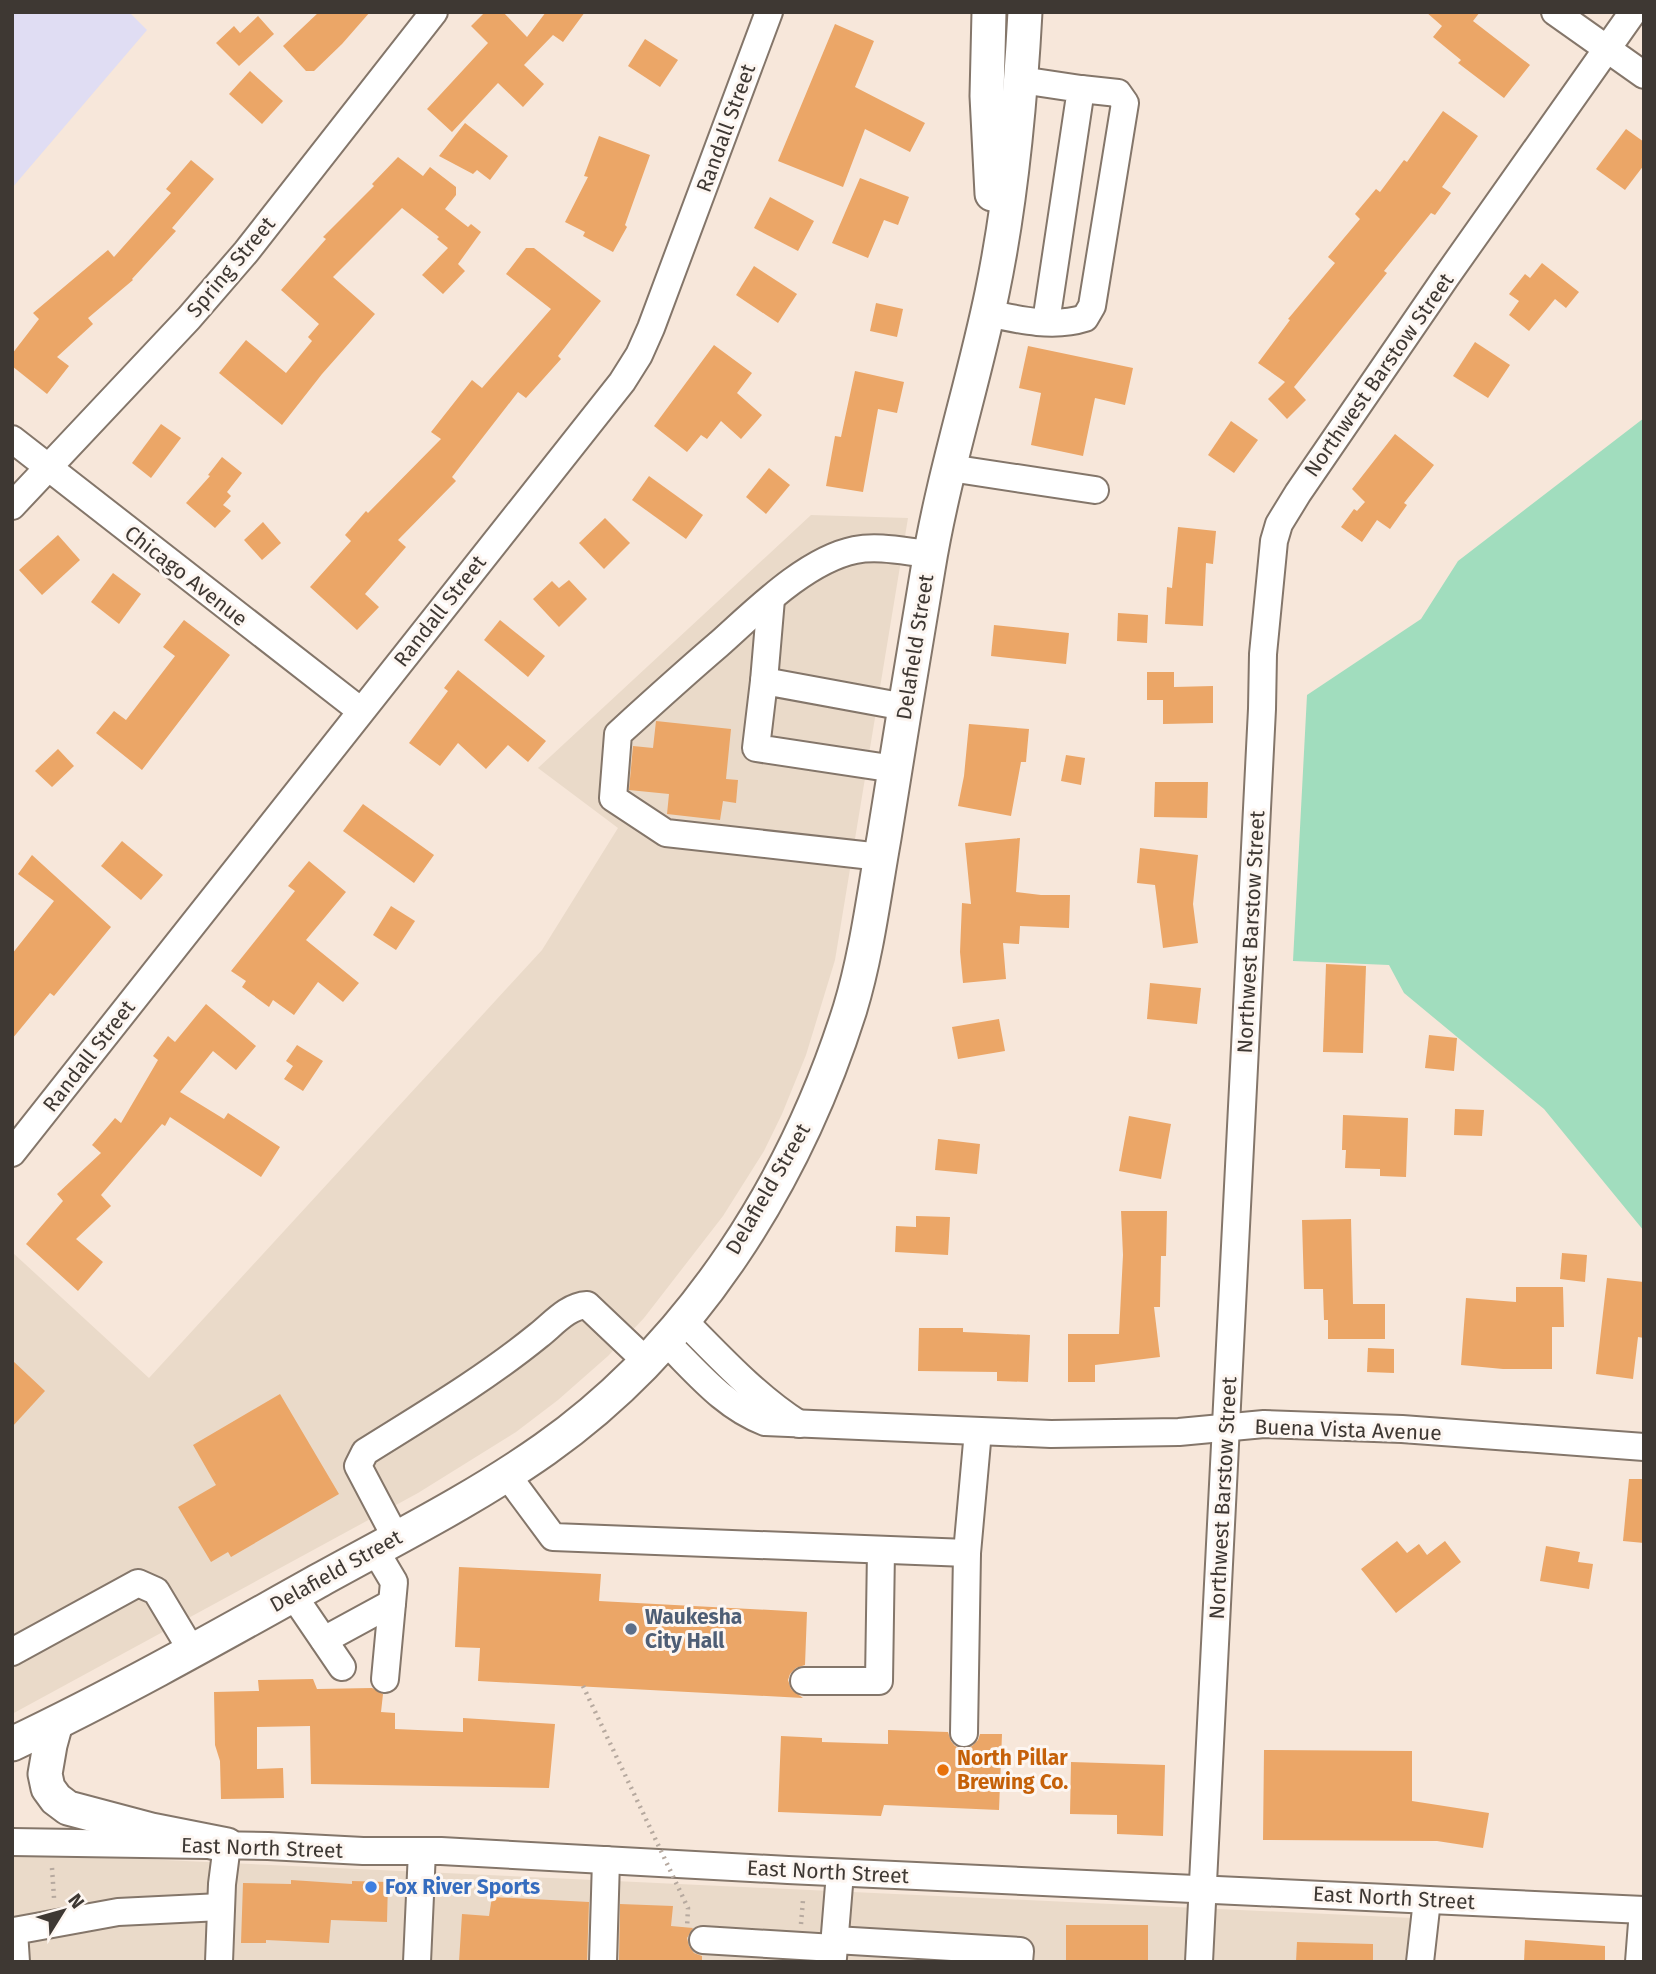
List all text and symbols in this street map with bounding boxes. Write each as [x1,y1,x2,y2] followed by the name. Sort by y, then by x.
[691,60,761,196] street label: Randall Street
[181,211,281,323] street label: Spring Street
[1299,268,1460,482] street label: Northwest Barstow Street
[119,520,253,632] street label: Chicago Avenue
[388,550,492,672] street label: Randall Street
[891,572,939,722] street label: Delafield Street
[1232,810,1270,1054] street label: Northwest Barstow Street
[37,995,141,1117] street label: Randall Street
[720,1118,816,1259] street label: Delafield Street
[1204,1376,1242,1620] street label: Northwest Barstow Street
[1254,1414,1442,1446] street label: Buena Vista Avenue
[265,1524,407,1618] street label: Delafield Street
[645,1604,742,1654] place label: Waukesha City Hall
[623,1621,639,1637] marker: Waukesha City Hall
[957,1745,1068,1795] place label: North Pillar Brewing Co.
[935,1762,951,1778] marker: North Pillar Brewing Co.
[180,1832,344,1864] street label: East North Street
[746,1855,910,1889] street label: East North Street
[385,1874,540,1900] place label: Fox River Sports
[28,1876,98,1946] north arrow
[363,1879,379,1895] marker: Fox River Sports
[1312,1881,1476,1915] street label: East North Street
[63,1889,89,1913] text: N

